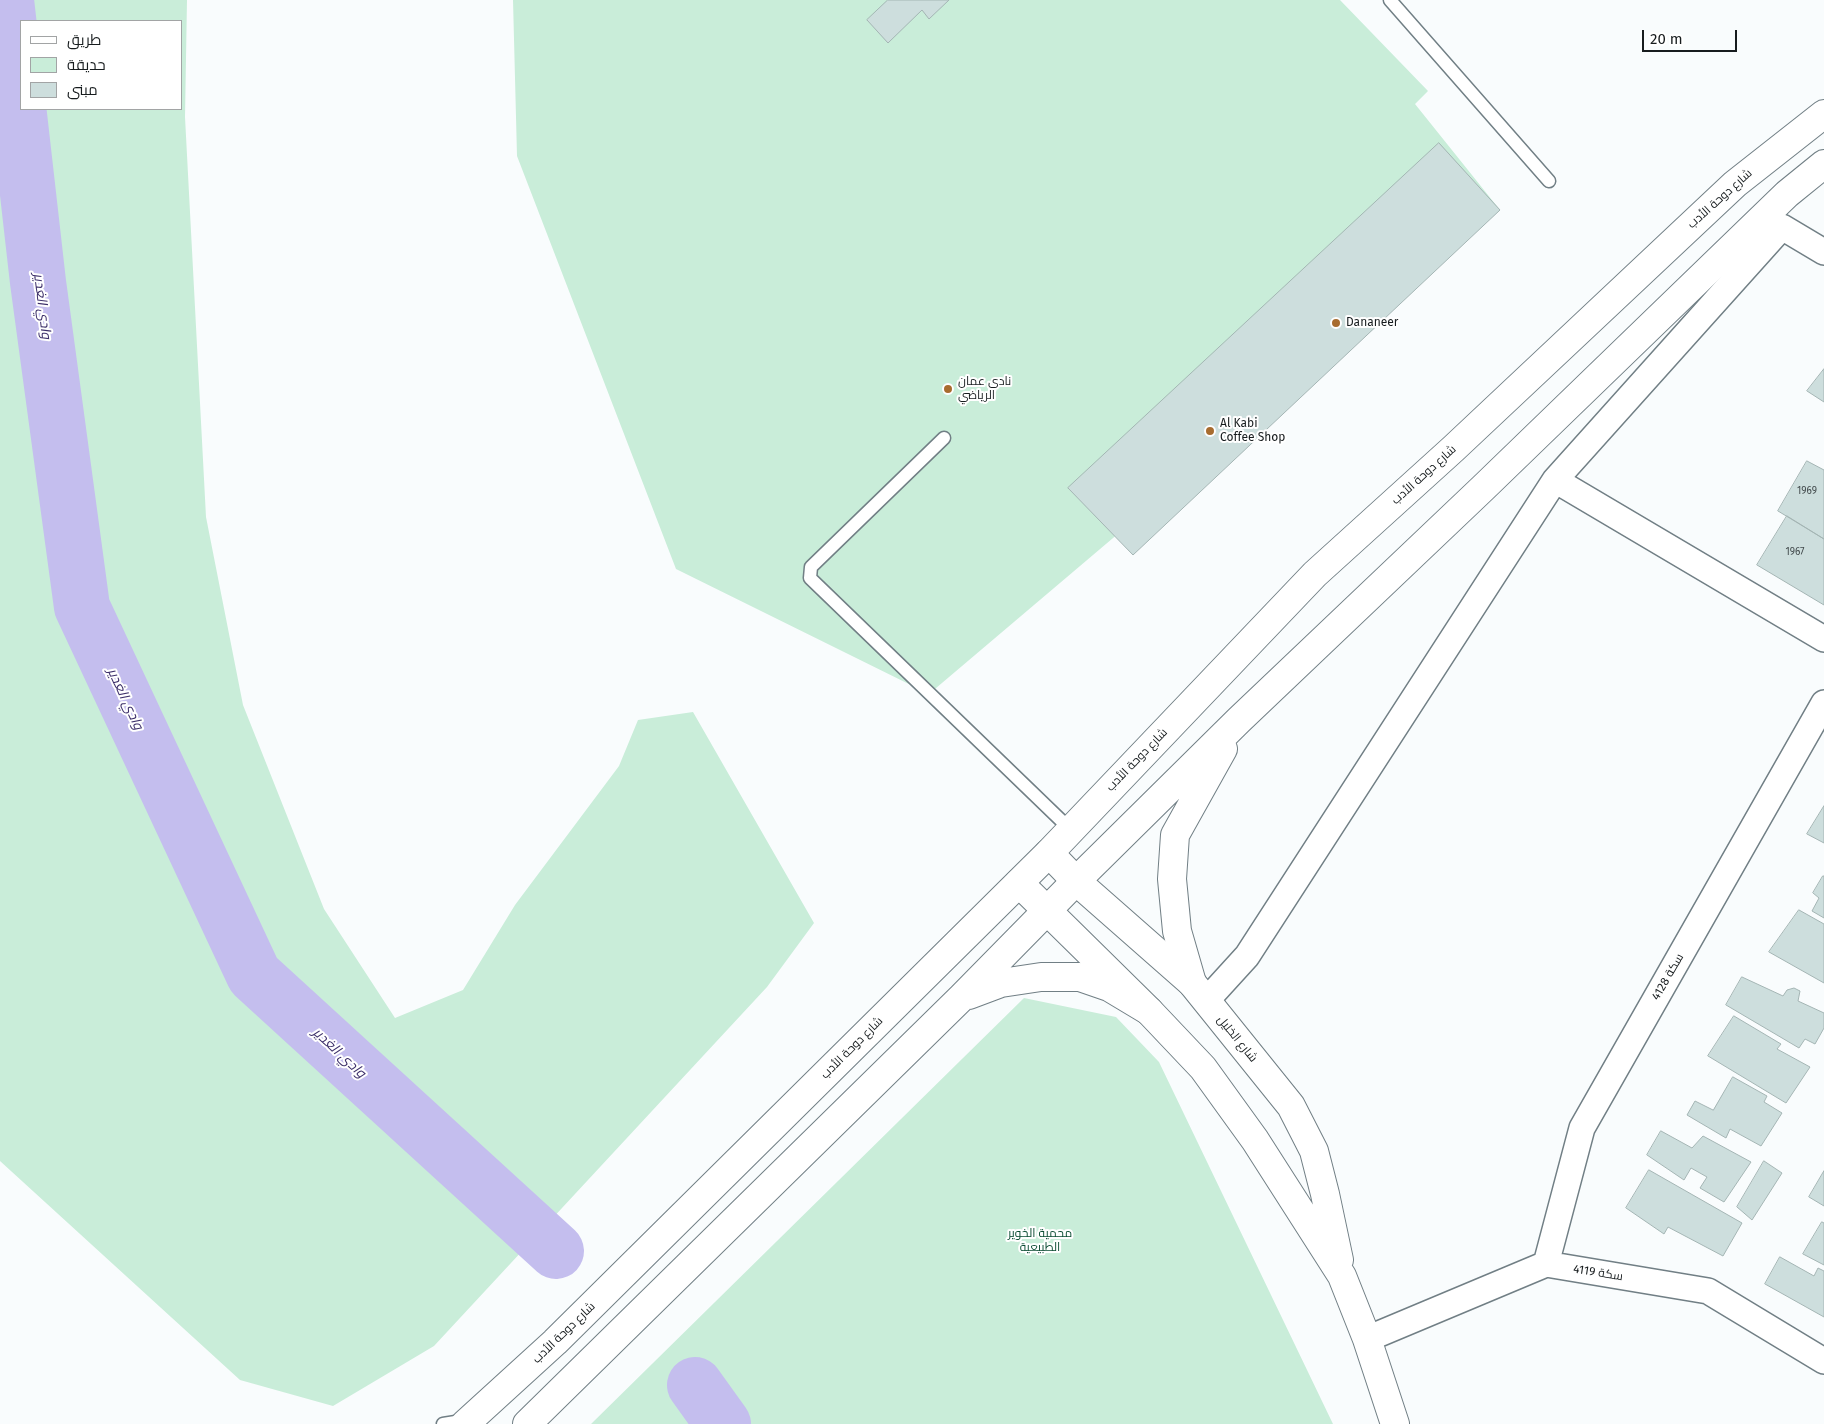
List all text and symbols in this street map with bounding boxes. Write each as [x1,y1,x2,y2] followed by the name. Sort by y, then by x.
[20,20,182,110] legend
[1644,20,1739,52] scale bar
[1650,30,1683,48] text: 20 m
[67,31,101,49] text: طريق
[67,56,106,74] text: حديقة
[67,81,98,99] text: مبنى
[1685,166,1755,232] street label: شارع دوحة الأدب
[30,272,54,340] water label: وادي الغدير
[1346,316,1398,330] place label: Dananeer
[1330,317,1342,329] marker: Dananeer
[958,375,1011,403] place label: نادي عمان الرياضي
[942,383,954,395] marker: نادي عمان الرياضي
[1220,417,1285,445] place label: Al Kabi Coffee Shop
[1204,425,1216,437] marker: Al Kabi Coffee Shop
[1389,442,1459,508] street label: شارع دوحة الأدب
[1797,485,1817,497] house number: 1969
[1785,546,1805,558] house number: 1967
[103,665,147,733] water label: وادي الغدير
[1103,726,1171,794] street label: شارع دوحة الأدب
[1649,951,1687,1003] street label: سكة 4128
[1214,1013,1260,1065] street label: شارع الخليل
[818,1014,886,1082] street label: شارع دوحة الأدب
[309,1024,369,1082] water label: وادي الغدير
[1008,1227,1072,1255] park label: محمية الخوير الطبيعية
[1572,1262,1624,1284] street label: سكة 4119
[530,1299,598,1367] street label: شارع دوحة الأدب

